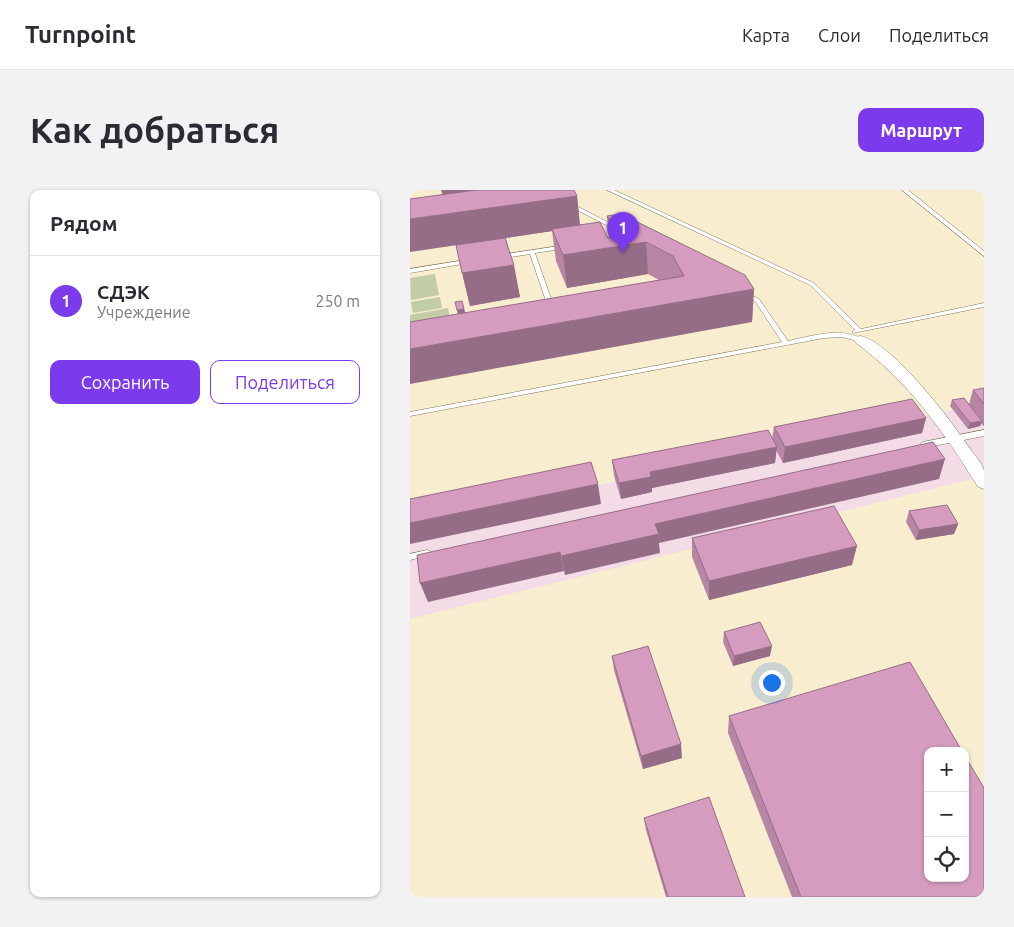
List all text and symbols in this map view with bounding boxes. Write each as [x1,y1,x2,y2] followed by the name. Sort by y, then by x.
[25,21,136,48] text: Turnpoint
[742,25,790,45] text: Карта
[818,25,861,45] text: Слои
[889,25,989,45] text: Поделиться
[858,108,984,152] button: Маршрут
[30,110,279,150] text: Как добраться
[50,211,118,235] text: Рядом
[607,212,639,253] pin: 1
[97,281,150,303] text: СДЭК
[61,292,71,310] text: 1
[315,292,360,310] text: 250 m
[97,303,191,321] text: Учреждение
[50,360,200,404] button: Сохранить
[210,360,360,404] button: Поделиться
[759,670,785,696] your location
[924,747,969,882] map controls
[924,747,969,792] button: +
[924,792,969,837] button: −
[924,837,969,882] button: locate

